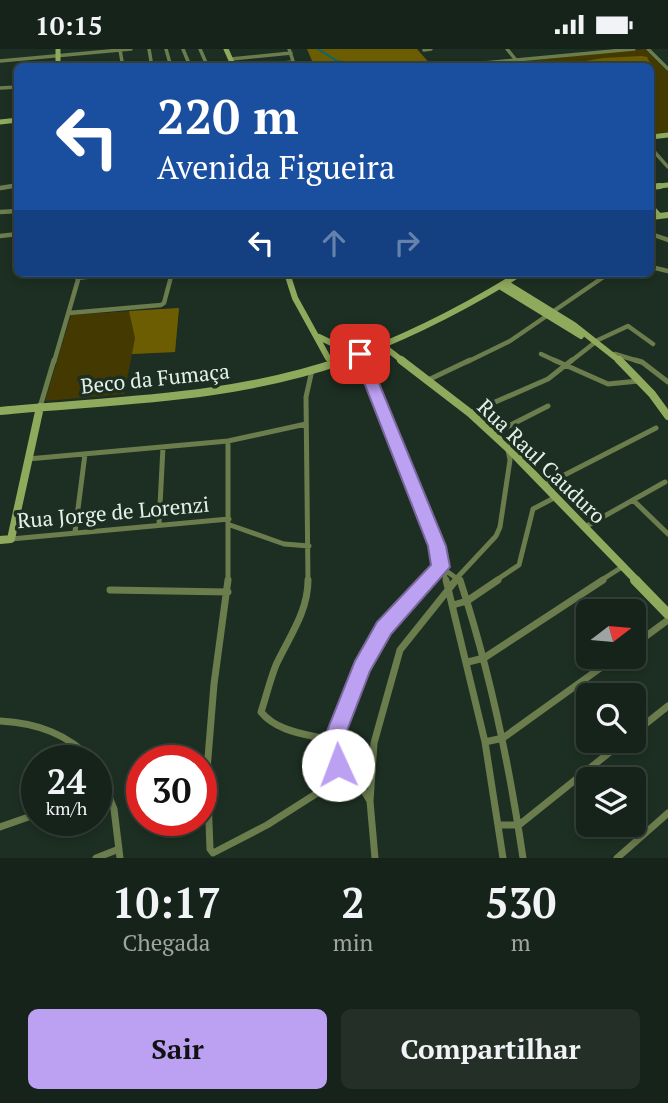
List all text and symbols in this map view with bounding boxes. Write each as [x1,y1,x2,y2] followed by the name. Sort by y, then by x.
[35,8,103,42] text: 10:15
[157,83,299,148] text: 220 m
[42,91,133,182] icon: left
[157,146,395,188] text: Avenida Figueira
[242,224,280,262] icon: left
[315,224,353,262] icon: ahead
[388,224,426,262] icon: right
[330,324,390,384] pin
[341,335,379,373] icon: arrive
[79,356,231,400] street label: Beco da Fumaça
[472,393,612,529] street label: Rua Raul Cauduro
[16,490,210,534] street label: Rua Jorge de Lorenzi
[576,599,646,669] north arrow
[576,599,646,837] map controls
[576,683,646,753] button: search
[301,728,375,802] position arrow
[126,745,217,836] speed limit sign: 30
[47,758,86,804] text: 24
[576,767,646,837] button: layers
[46,796,87,820] text: km/h
[112,874,221,930] text: 10:17
[341,874,365,930] text: 2
[485,874,556,930] text: 530
[122,927,210,958] text: Chegada
[333,927,373,958] text: min
[511,927,531,958] text: m
[28,1009,327,1089] button: Sair
[341,1009,640,1089] button: Compartilhar

